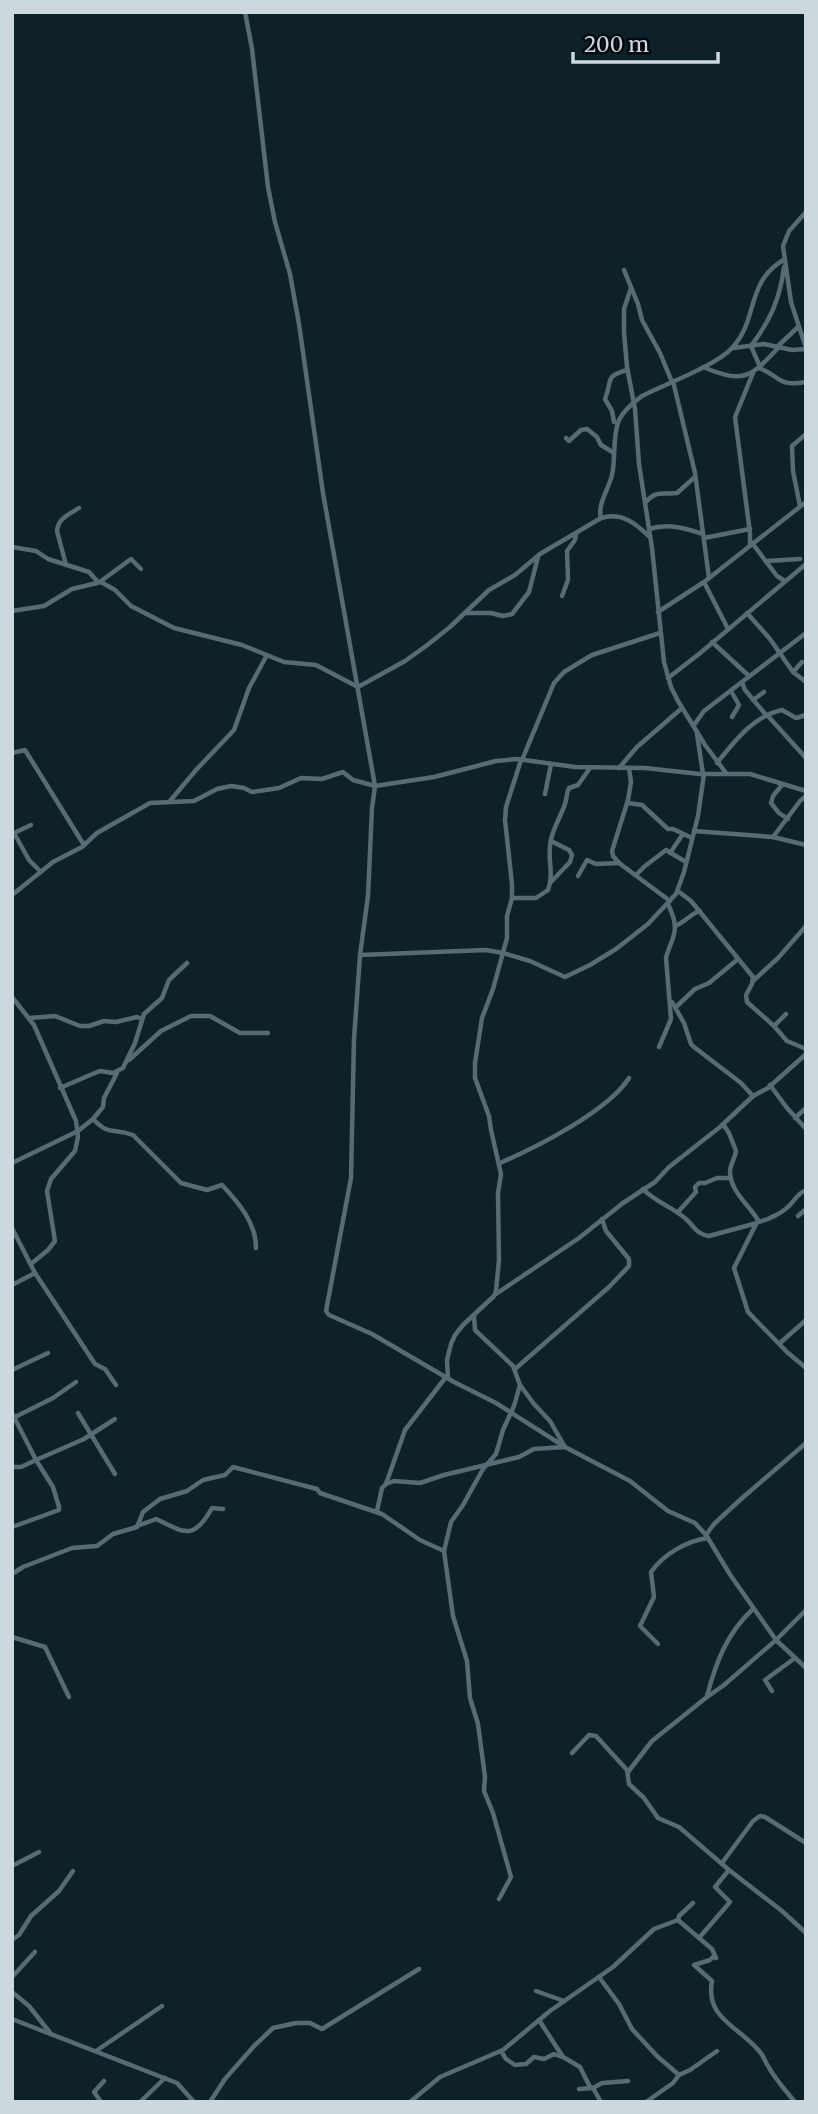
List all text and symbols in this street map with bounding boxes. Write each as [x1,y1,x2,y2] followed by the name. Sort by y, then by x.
[573,21,718,65] scale bar
[584,31,649,58] text: 200 m

